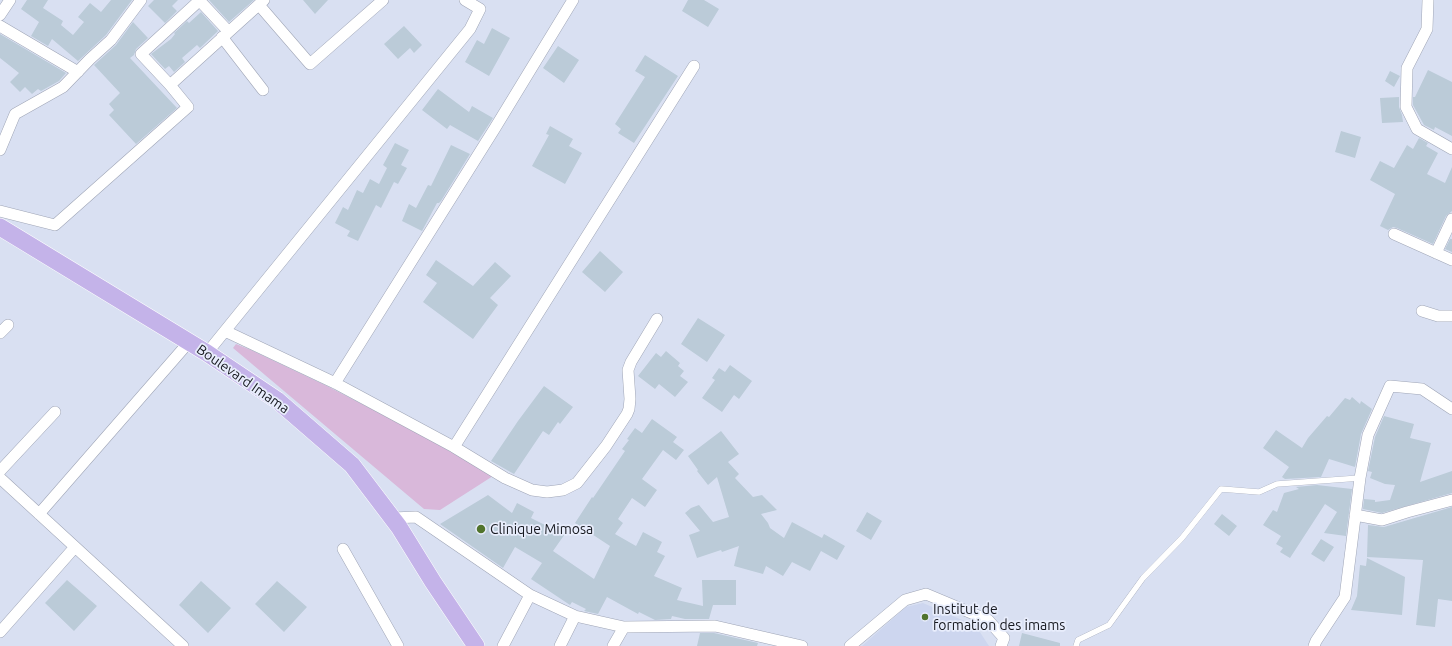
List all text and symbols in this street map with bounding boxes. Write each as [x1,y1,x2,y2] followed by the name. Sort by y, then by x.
[193,341,293,417] street label: Boulevard Imama
[490,521,593,537] place label: Clinique Mimosa
[475,523,487,535] marker: Clinique Mimosa
[933,601,1065,634] place label: Institut de formation des imams
[920,612,930,622] marker: Institut de formation des imams

